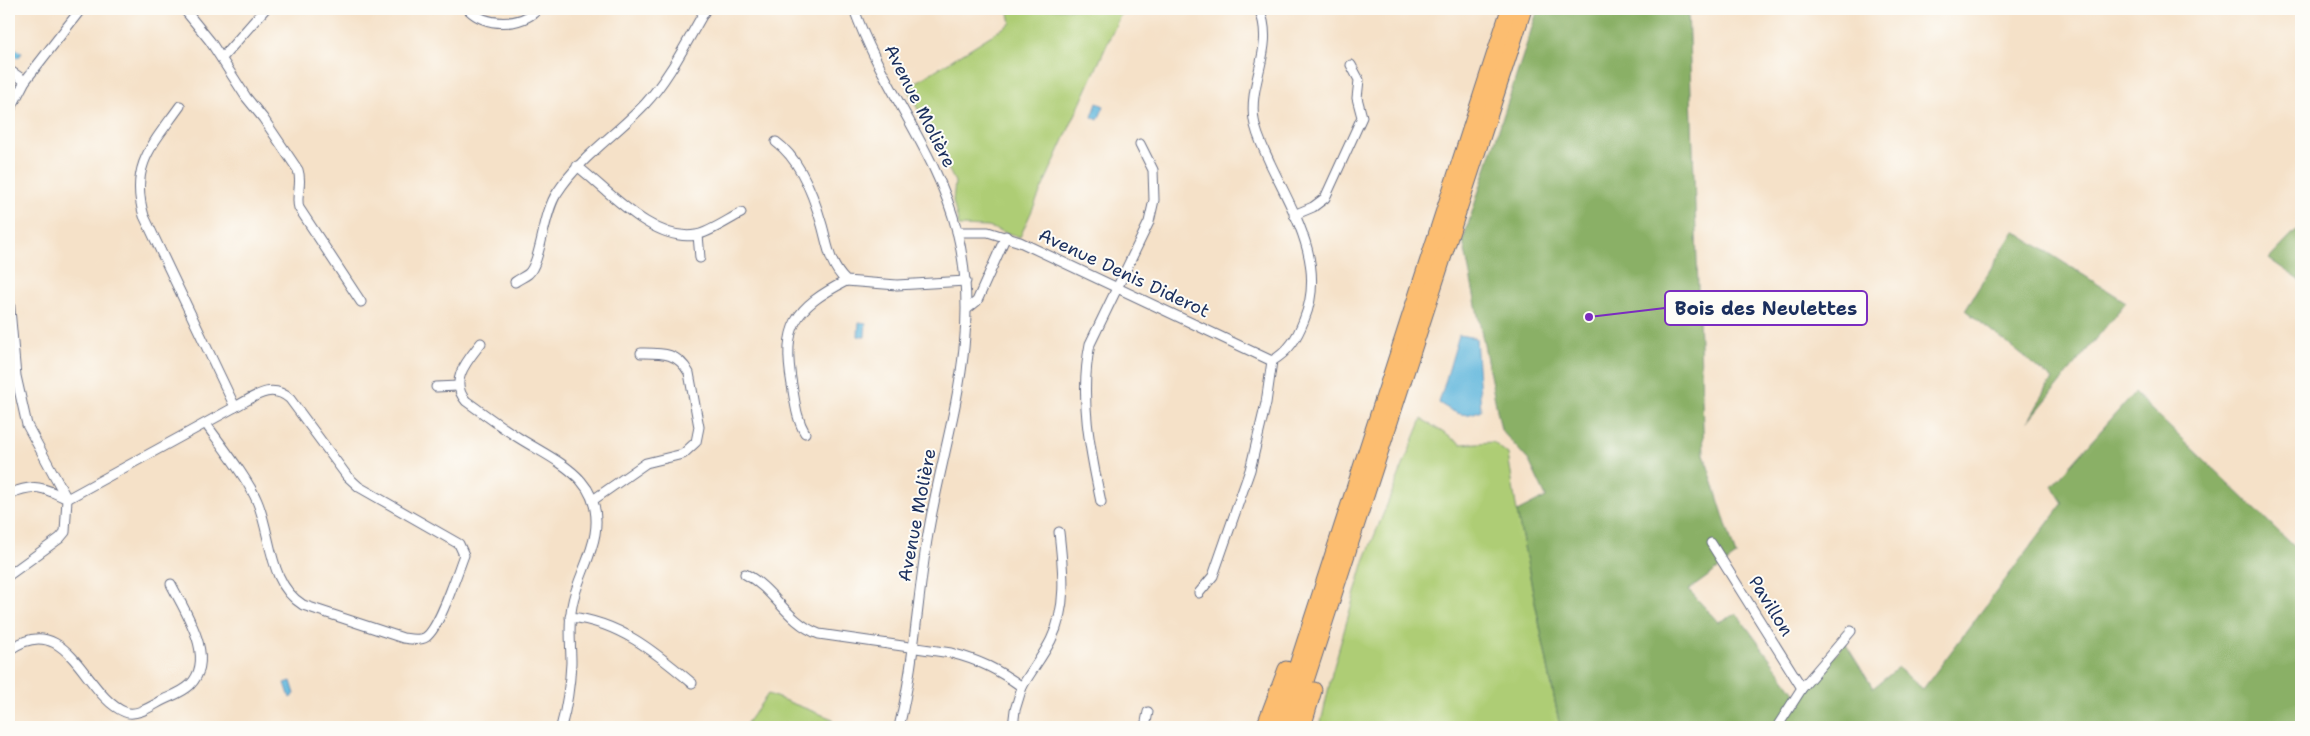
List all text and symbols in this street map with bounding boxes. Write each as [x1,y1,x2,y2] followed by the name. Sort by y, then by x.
[879,40,961,172] street label: Avenue Molière
[1035,223,1214,323] street label: Avenue Denis Diderot
[1665,291,1867,325] callout: Bois des Neulettes
[1675,296,1857,321] text: Bois des Neulettes
[892,446,942,584] street label: Avenue Molière
[1743,571,1799,641] street label: Pavillon

